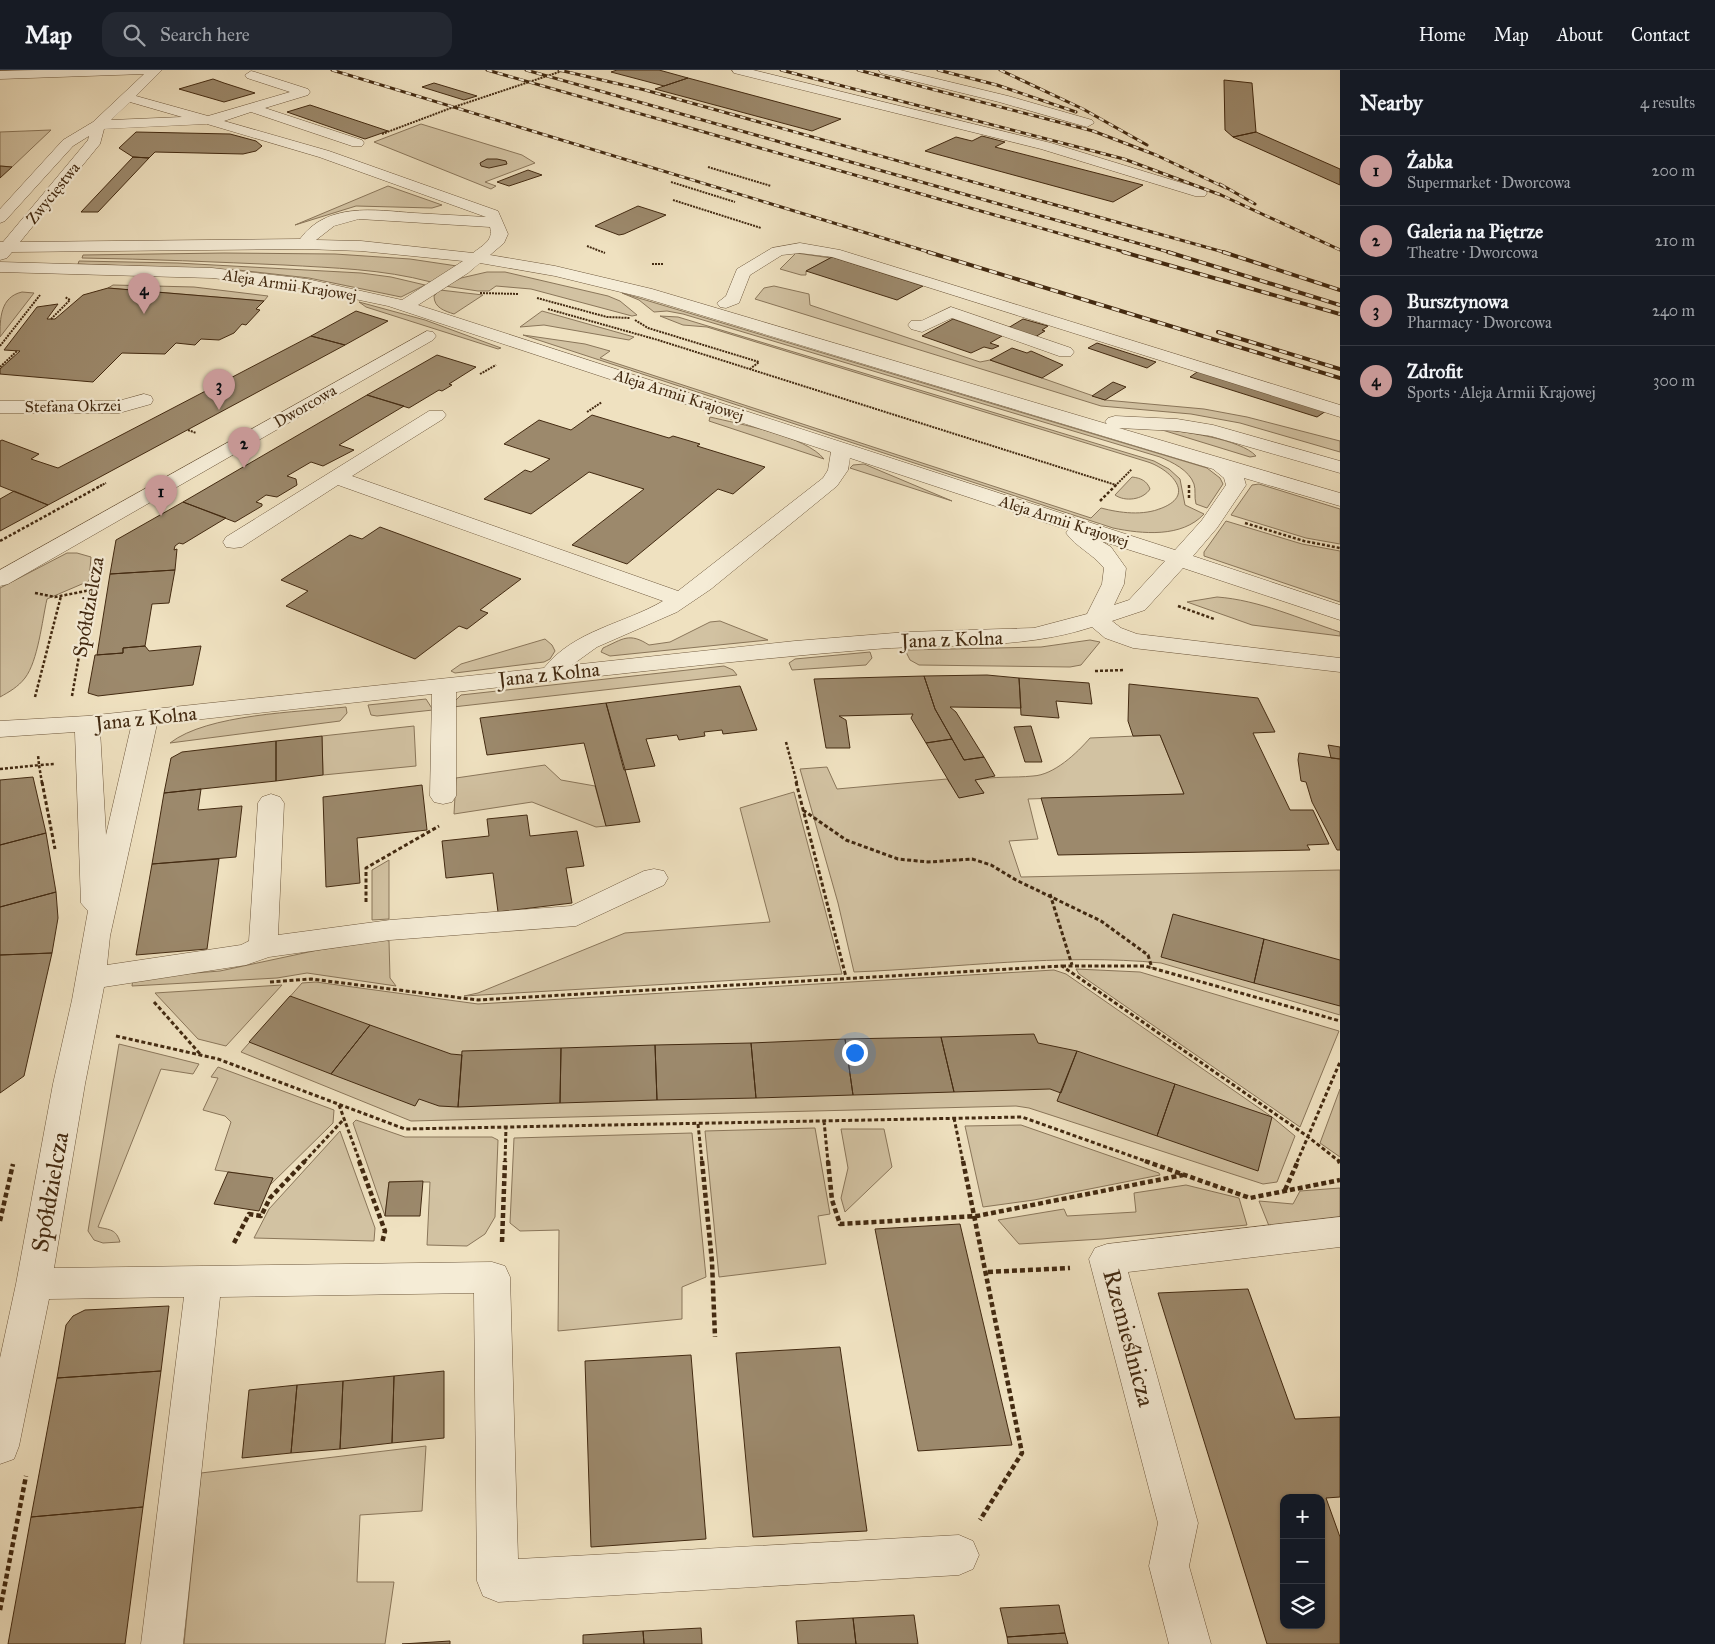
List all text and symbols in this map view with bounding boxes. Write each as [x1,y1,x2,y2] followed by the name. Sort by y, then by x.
[102,12,452,57] search box
[25,20,72,50] text: Map
[120,21,148,49] icon: search
[160,23,250,46] text: Search here
[1419,24,1466,46] text: Home
[1494,24,1529,46] text: Map
[1557,24,1603,46] text: About
[1631,24,1690,46] text: Contact
[1360,90,1423,116] text: Nearby
[1640,93,1695,112] text: 4 results
[1407,150,1453,173] text: Żabka
[22,158,84,228] street label: Zwycięstwa
[1373,161,1379,180] text: 1
[1652,161,1695,180] text: 200 m
[1407,173,1571,192] text: Supermarket · Dworcowa
[1407,220,1543,243] text: Galeria na Piętrze
[1372,231,1380,250] text: 2
[1655,231,1695,250] text: 210 m
[1407,243,1538,262] text: Theatre · Dworcowa
[221,265,358,305] street label: Aleja Armii Krajowej
[128,273,160,314] pin: 4
[1407,290,1509,313] text: Bursztynowa
[1373,301,1379,320] text: 3
[1652,301,1695,320] text: 240 m
[1407,313,1552,332] text: Pharmacy · Dworcowa
[1407,360,1463,383] text: Zdrofit
[611,365,746,425] street label: Aleja Armii Krajowej
[203,369,235,410] pin: 3
[1372,371,1380,390] text: 4
[1653,371,1695,390] text: 300 m
[270,380,340,432] street label: Dworcowa
[1407,383,1596,402] text: Sports · Aleja Armii Krajowej
[25,396,122,416] street label: Stefana Okrzei
[228,427,260,468] pin: 2
[145,475,177,516] pin: 1
[996,491,1131,551] street label: Aleja Armii Krajowej
[67,554,109,659] street label: Spółdzielcza
[899,625,1004,654] street label: Jana z Kolna
[495,657,602,692] street label: Jana z Kolna
[92,701,199,736] street label: Jana z Kolna
[842,1040,868,1066] your location
[25,1129,75,1255] street label: Spółdzielcza
[1096,1266,1162,1411] street label: Rzemieślnicza
[1280,1494,1325,1629] map controls
[1280,1494,1325,1539] button: +
[1280,1539,1325,1584] button: −
[1280,1584,1325,1629] button: layers

